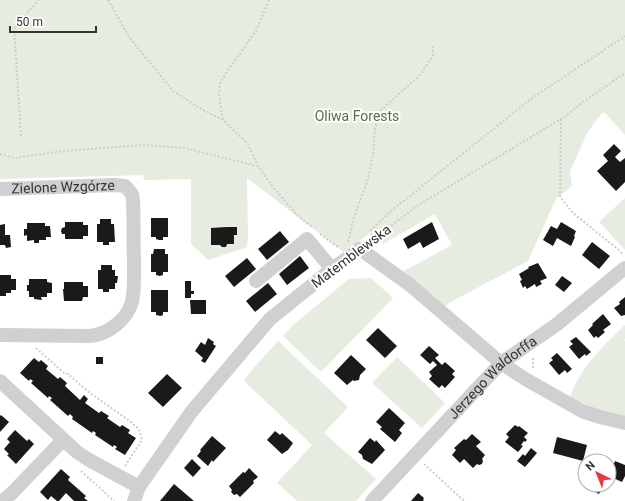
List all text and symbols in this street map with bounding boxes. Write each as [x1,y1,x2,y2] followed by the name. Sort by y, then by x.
[10,8,96,34] scale bar
[16,15,43,29] text: 50 m
[315,108,399,124] park label: Oliwa Forests
[11,177,115,197] street label: Zielone Wzgórze
[308,221,394,291] street label: Matemblewska
[445,333,540,422] street label: Jerzego Waldorffa
[577,453,617,493] north arrow
[583,458,598,473] text: N

